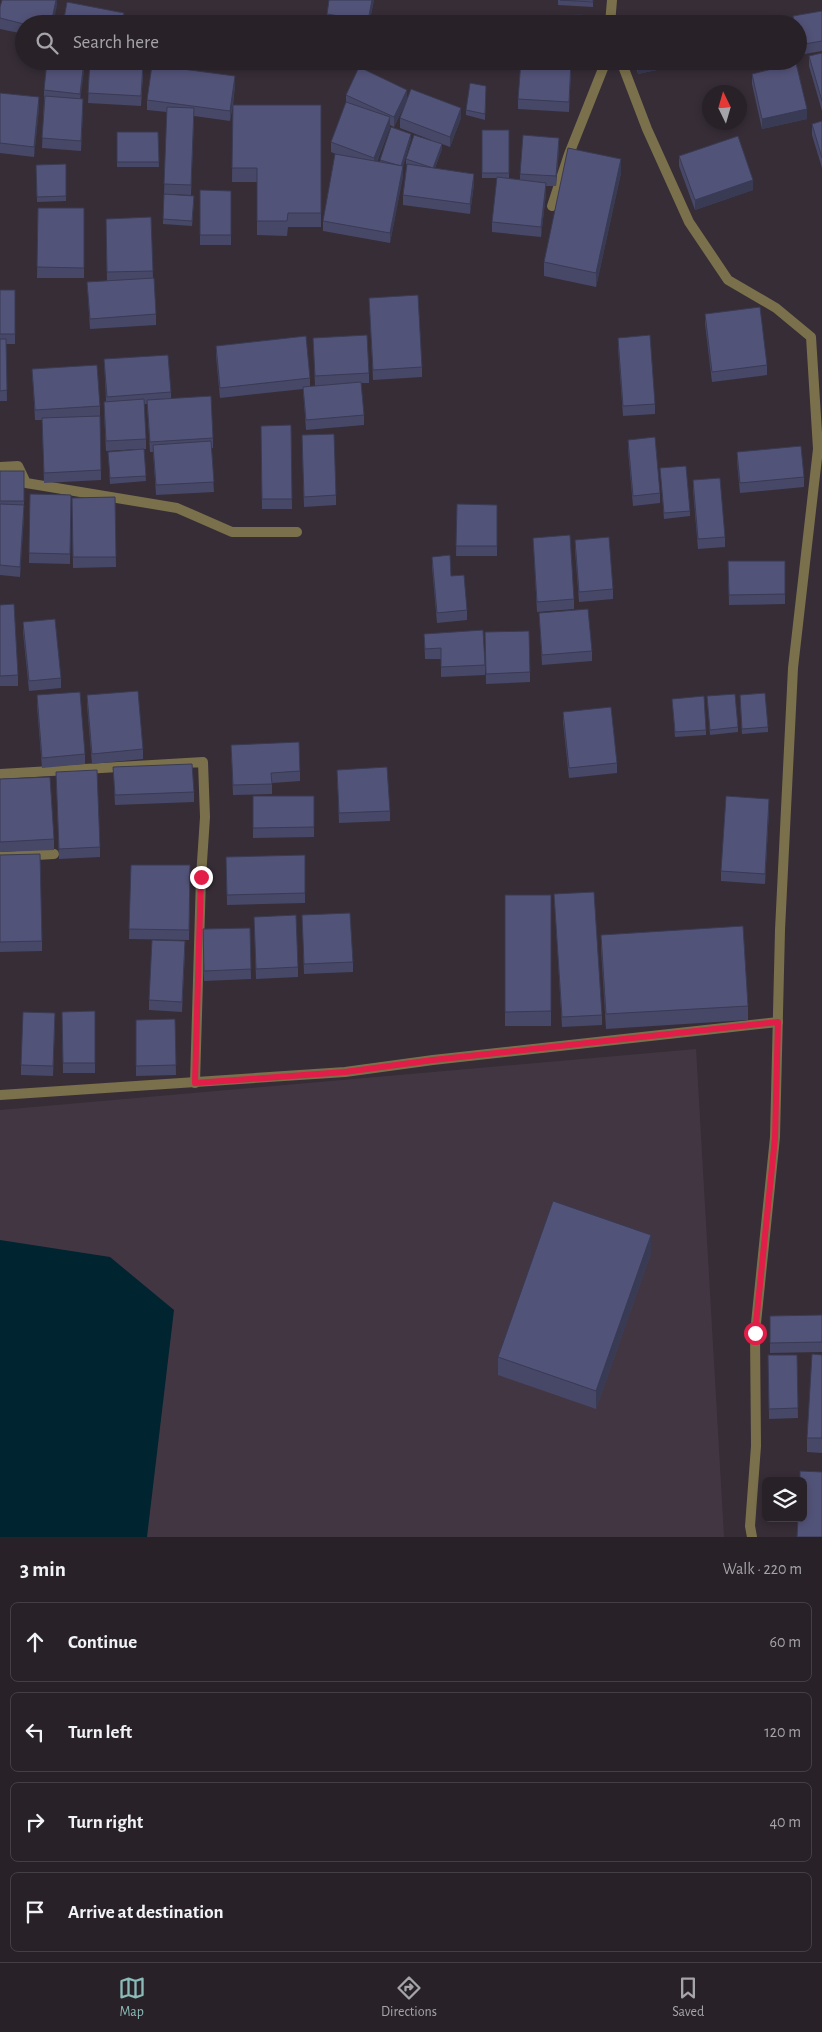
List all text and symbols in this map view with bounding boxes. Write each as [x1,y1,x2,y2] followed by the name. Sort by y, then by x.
[15,15,807,70] search box
[33,29,61,57] icon: search
[73,33,159,52] text: Search here
[702,85,747,130] north arrow
[190,866,213,889] route end
[744,1322,767,1345] route start
[762,1477,807,1522] map controls
[762,1477,807,1522] button: layers
[20,1559,66,1580] text: 3 min
[723,1561,802,1577] text: Walk · 220 m
[21,1628,49,1656] icon: ahead
[68,1633,137,1652] text: Continue
[770,1634,801,1650] text: 60 m
[21,1718,49,1746] icon: left
[68,1723,132,1742] text: Turn left
[764,1724,801,1740] text: 120 m
[21,1808,49,1836] icon: right
[68,1813,143,1832] text: Turn right
[769,1814,801,1830] text: 40 m
[21,1898,49,1926] icon: arrive
[68,1903,224,1922] text: Arrive at destination
[118,1974,146,2021] tab: Map
[381,1974,437,2021] tab: Directions
[672,1974,704,2021] tab: Saved

